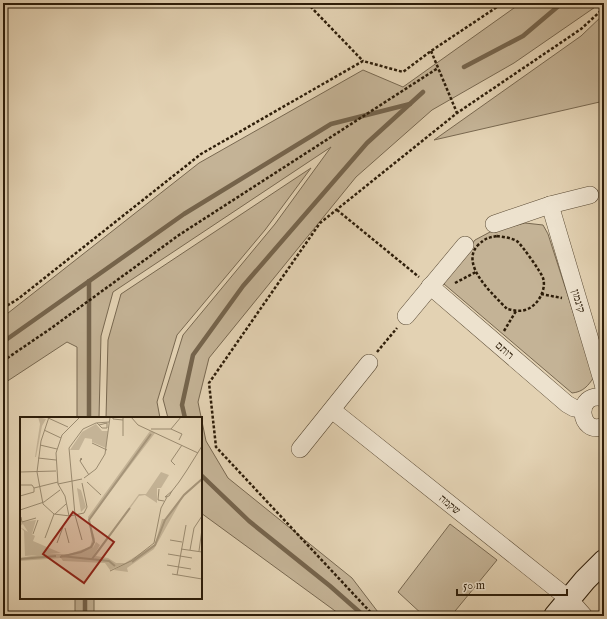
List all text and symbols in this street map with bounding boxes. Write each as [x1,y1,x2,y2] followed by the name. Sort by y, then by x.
[568,288,588,315] street label: קינמון
[492,339,517,363] street label: רותם
[20,417,202,599] inset map
[436,492,463,518] street label: שקמה
[457,571,567,597] scale bar
[463,578,485,593] text: 50 m

